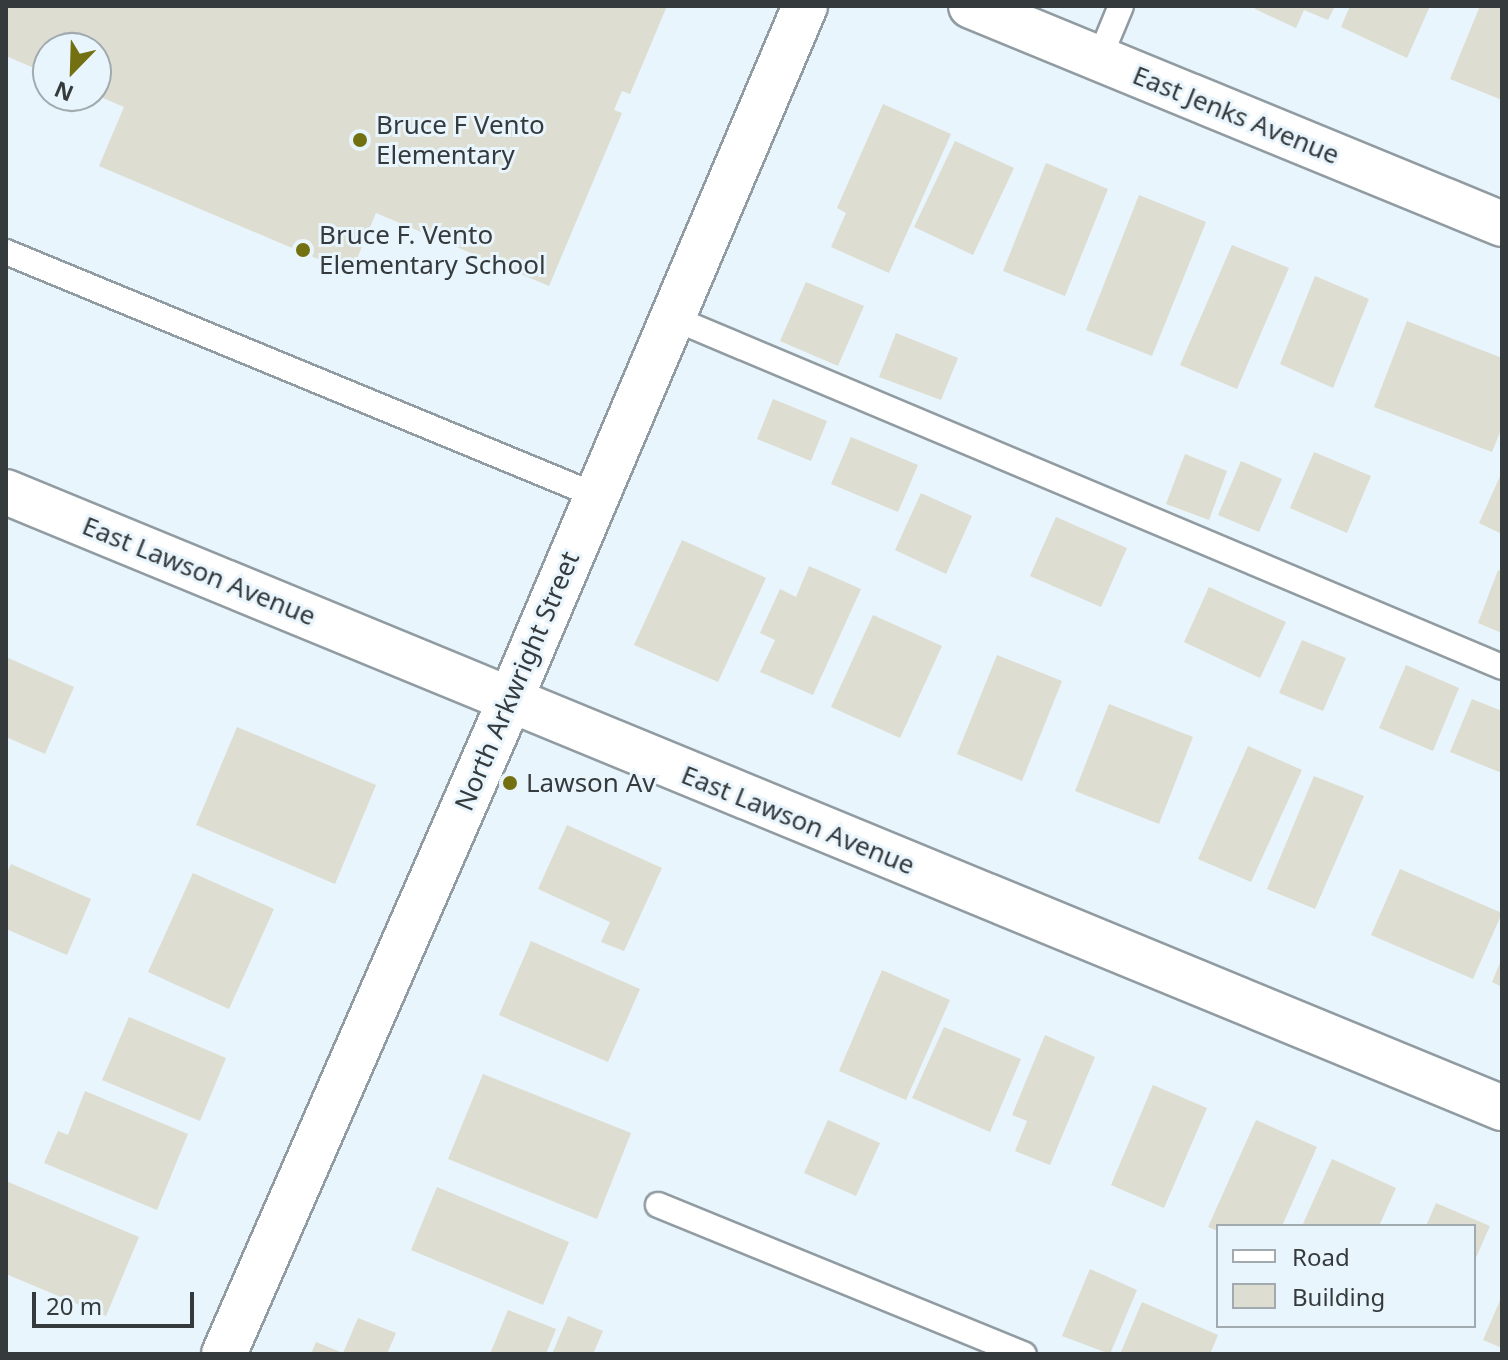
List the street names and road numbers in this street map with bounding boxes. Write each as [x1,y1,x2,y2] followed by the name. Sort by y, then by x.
[1128,59,1344,171] street label: East Jenks Avenue
[78,510,320,632] street label: East Lawson Avenue
[448,547,586,815] street label: North Arkwright Street
[677,759,919,881] street label: East Lawson Avenue

